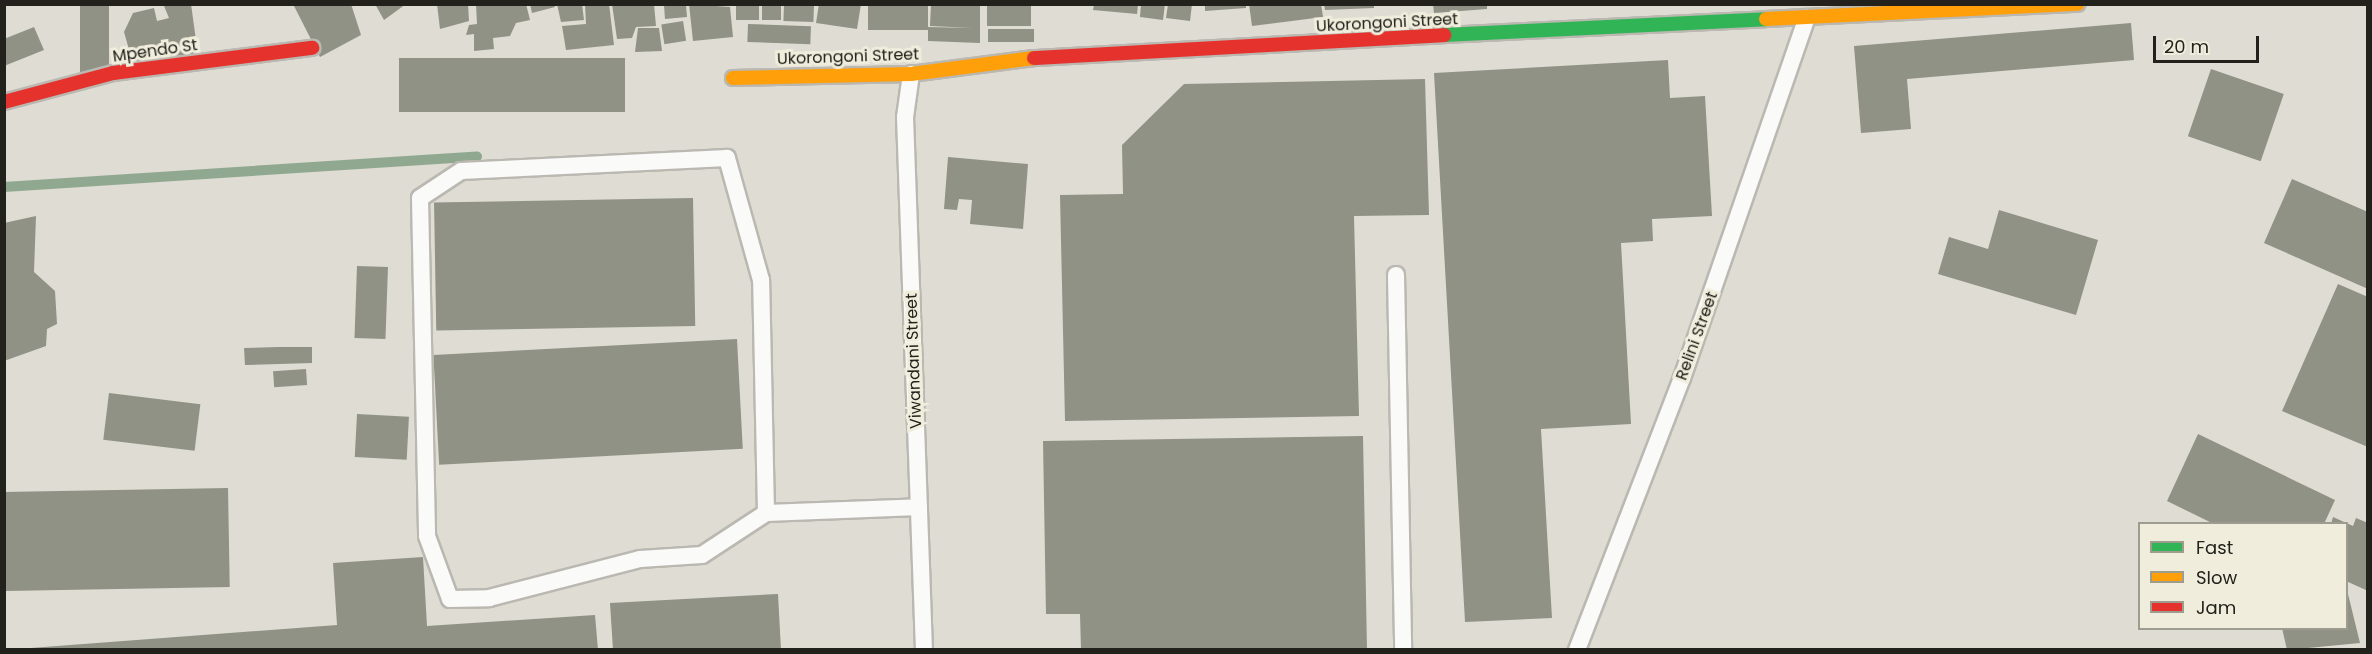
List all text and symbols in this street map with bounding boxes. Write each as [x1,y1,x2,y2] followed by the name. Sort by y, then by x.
[1316,10,1458,36] street label: Ukorongoni Street
[2156,24,2262,62] scale bar
[2164,34,2209,59] text: 20 m
[111,36,199,66] street label: Mpendo St
[777,45,919,69] street label: Ukorongoni Street
[1672,289,1722,383] street label: Relini Street
[902,293,926,429] street label: Viwandani Street
[2138,522,2348,630] legend
[2196,535,2233,560] text: Fast
[2196,565,2237,590] text: Slow
[2196,595,2236,620] text: Jam

